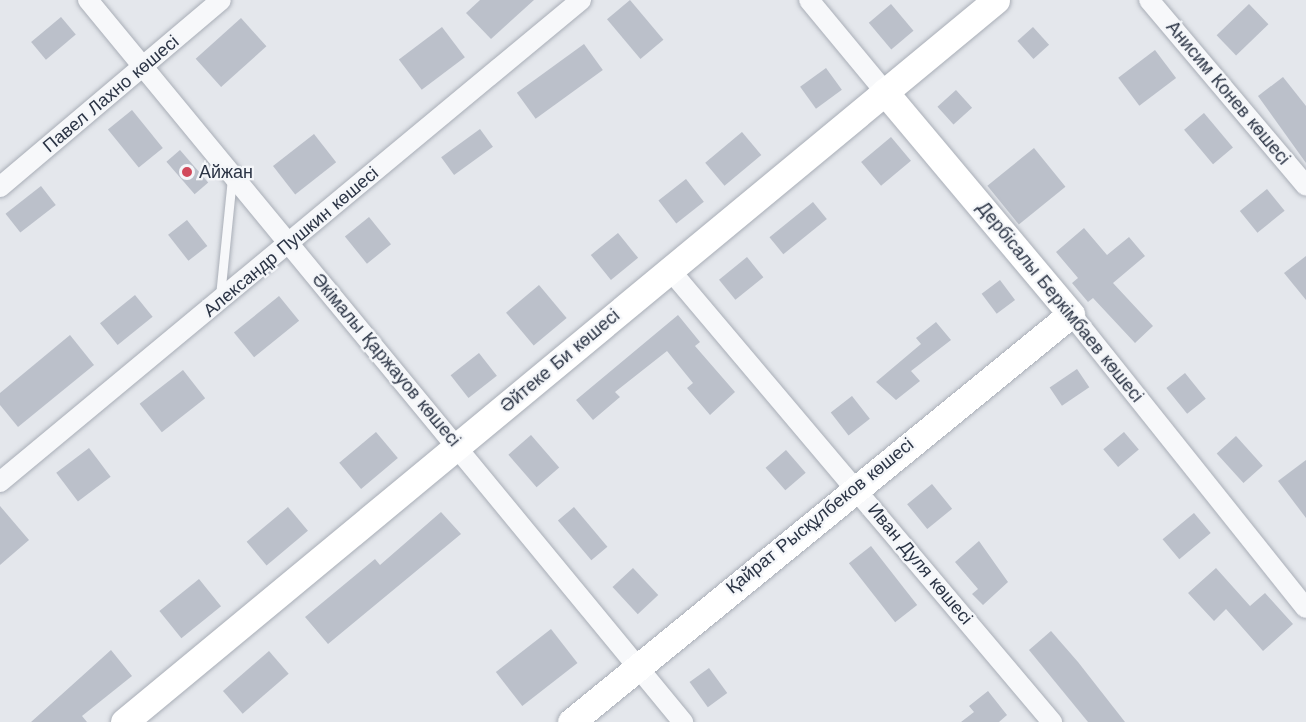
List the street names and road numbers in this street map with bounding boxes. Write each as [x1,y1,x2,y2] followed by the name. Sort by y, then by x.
[1162,17,1294,169] street label: Анисим Конев көшесі
[39,31,183,157] street label: Павел Лахно көшесі
[199,162,383,322] street label: Александр Пушкин көшесі
[972,197,1148,407] street label: Дербісалы Беркімбаев көшесі
[307,269,465,451] street label: Әкімалы Қаржауов көшесі
[496,305,624,417] street label: Әйтеке Би көшесі
[722,434,918,598] street label: Қайрат Рысқұлбеков көшесі
[863,499,977,629] street label: Иван Дуля көшесі

